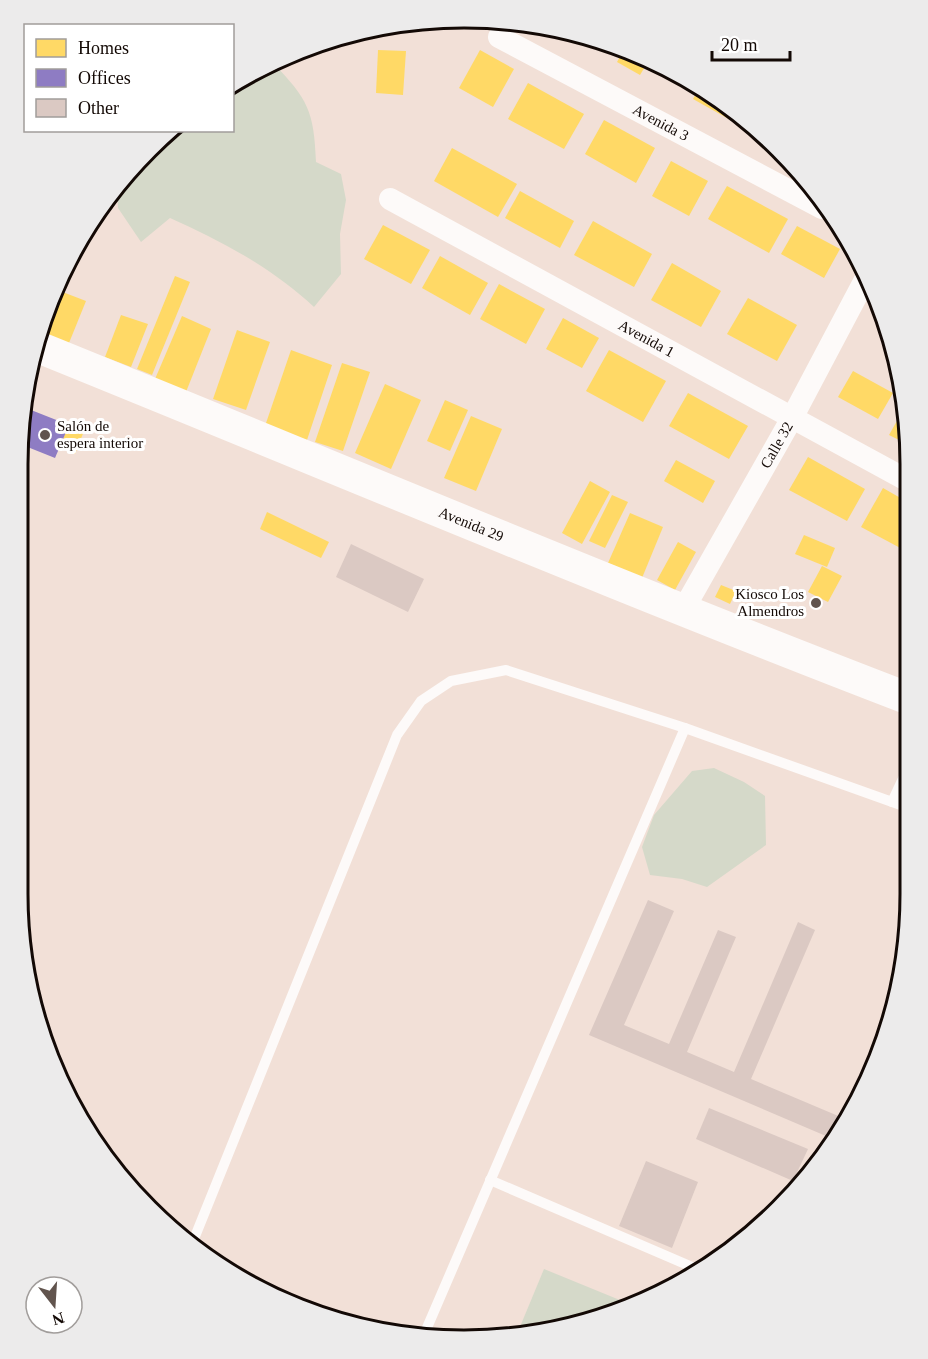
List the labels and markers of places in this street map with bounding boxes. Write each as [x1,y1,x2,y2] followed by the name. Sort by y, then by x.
[57,418,143,451] place label: Salón de espera interior
[38,428,52,442] marker: Salón de espera interior
[735,586,804,619] place label: Kiosco Los Almendros
[809,596,823,610] marker: Kiosco Los Almendros

